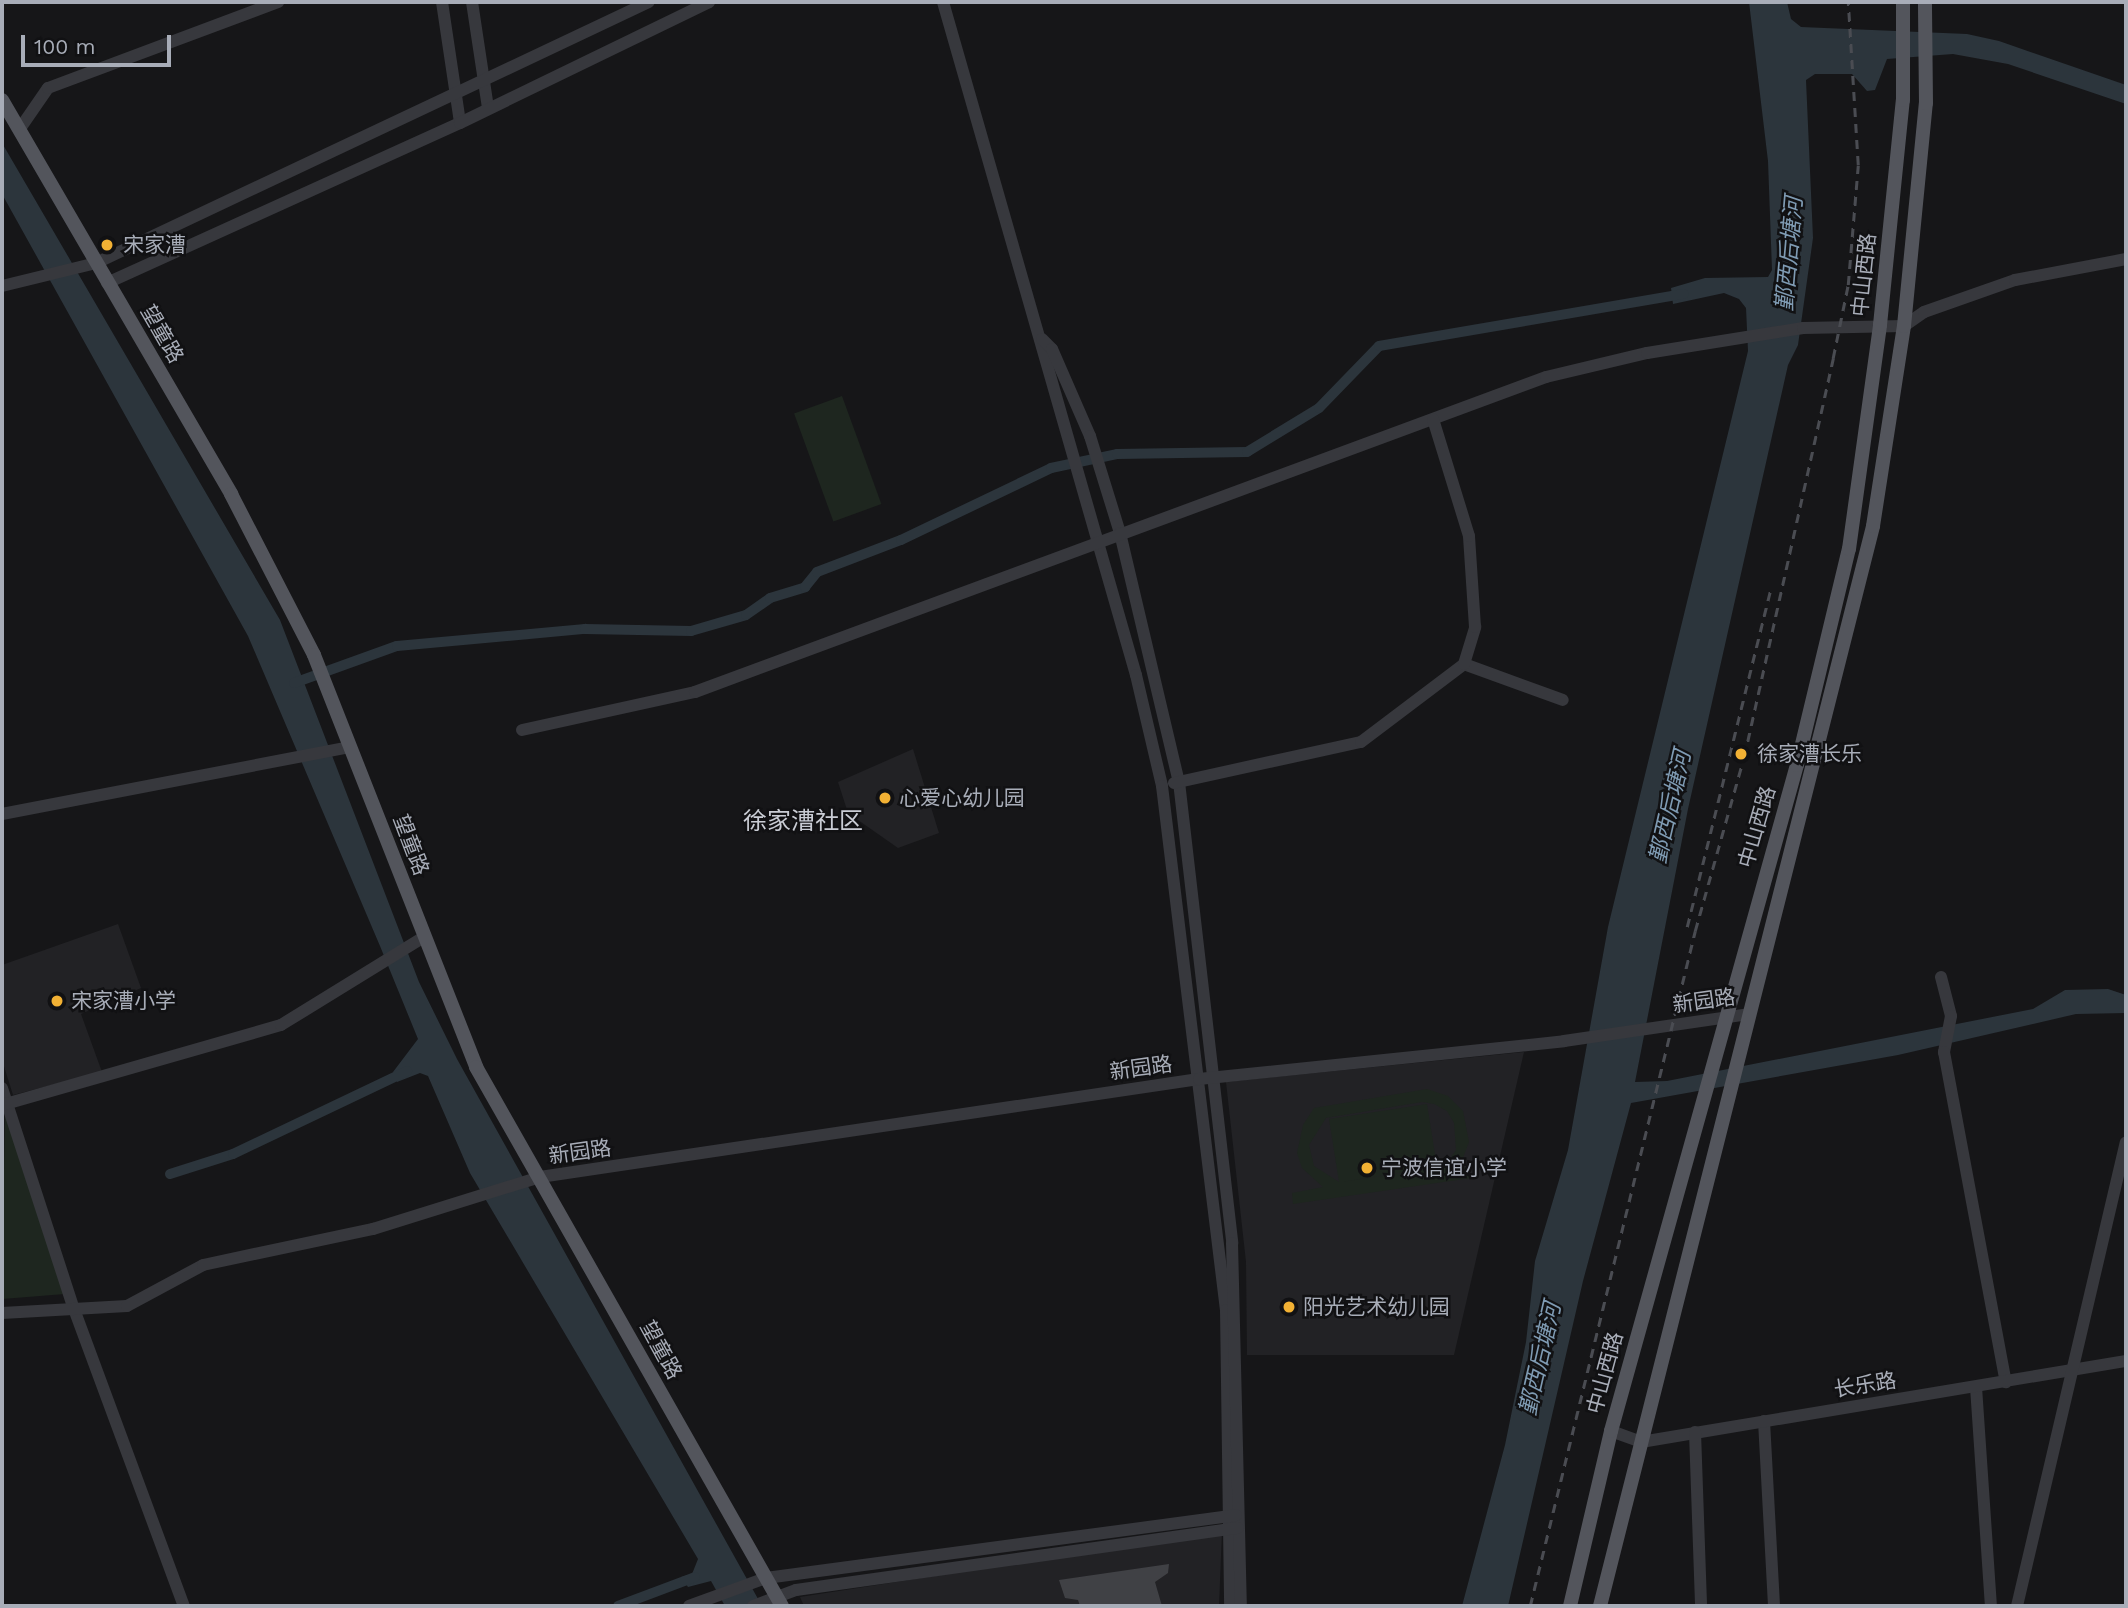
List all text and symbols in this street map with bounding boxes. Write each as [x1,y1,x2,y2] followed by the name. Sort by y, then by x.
[24,21,175,65] scale bar
[34,34,96,59] text: 100 m
[1771,196,1809,312] water label: 鄞西后塘河
[123,232,186,258] place label: 宋家漕
[1847,232,1881,318] street label: 中山西路
[97,235,117,255] marker: 宋家漕
[135,300,189,368] street label: 望童路
[1757,741,1862,767] place label: 徐家漕长乐
[1731,744,1751,764] marker: 徐家漕长乐
[1645,748,1697,866] water label: 鄞西后塘河
[1733,783,1781,871] street label: 中山西路
[899,785,1025,811] place label: 心爱心幼儿园
[877,790,893,806] marker: 心爱心幼儿园
[743,808,863,836] district label: 徐家漕社区
[388,811,434,879] street label: 望童路
[1671,984,1737,1018] street label: 新园路
[71,988,176,1014] place label: 宋家漕小学
[49,993,65,1009] marker: 宋家漕小学
[1108,1051,1174,1085] street label: 新园路
[547,1135,613,1169] street label: 新园路
[1381,1155,1507,1181] place label: 宁波信谊小学
[1359,1160,1375,1176] marker: 宁波信谊小学
[1303,1294,1450,1320] place label: 阳光艺术幼儿园
[1281,1299,1297,1315] marker: 阳光艺术幼儿园
[1515,1300,1567,1418] water label: 鄞西后塘河
[635,1316,687,1384] street label: 望童路
[1582,1329,1628,1417] street label: 中山西路
[1832,1368,1898,1402] street label: 长乐路

